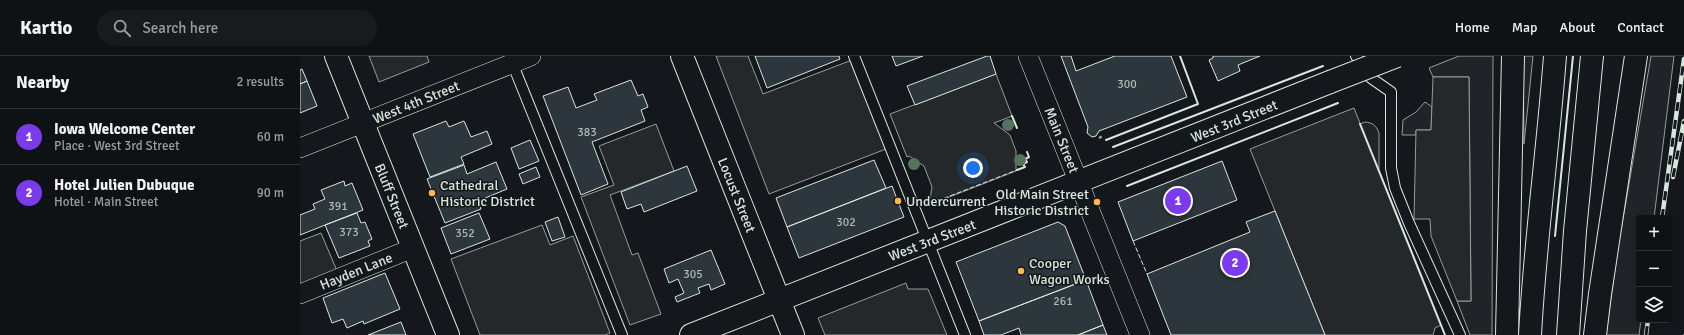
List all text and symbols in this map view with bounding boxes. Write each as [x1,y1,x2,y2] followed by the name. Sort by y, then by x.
[97,10,377,46] search box
[20,16,73,40] text: Kartio
[111,17,133,39] icon: search
[143,19,218,37] text: Search here
[1455,19,1490,36] text: Home
[1512,19,1537,36] text: Map
[1559,19,1595,36] text: About
[1617,19,1664,36] text: Contact
[16,72,69,93] text: Nearby
[236,74,284,90] text: 2 results
[370,77,462,128] street label: West 4th Street
[1117,77,1137,92] house number: 300
[1188,96,1280,147] street label: West 3rd Street
[1041,105,1082,176] street label: Main Street
[54,120,195,138] text: Iowa Welcome Center
[577,125,597,140] house number: 383
[25,129,33,145] text: 1
[257,129,284,145] text: 60 m
[54,138,179,154] text: Place · West 3rd Street
[714,155,759,235] street label: Locust Street
[963,158,983,178] your location
[371,161,412,231] street label: Bluff Street
[54,176,195,194] text: Hotel Julien Dubuque
[440,177,535,210] place label: Cathedral Historic District
[25,185,33,201] text: 2
[257,185,284,201] text: 90 m
[994,186,1089,219] place label: Old Main Street Historic District
[1165,186,1191,216] pin: 1
[427,188,437,198] marker: Cathedral Historic District
[906,193,986,210] place label: Undercurrent
[54,194,158,210] text: Hotel · Main Street
[893,196,903,206] marker: Undercurrent
[1092,197,1102,207] marker: Old Main Street Historic District
[328,199,348,214] house number: 391
[836,215,856,230] house number: 302
[1636,215,1672,323] map controls
[1636,215,1672,251] button: +
[886,216,978,265] street label: West 3rd Street
[339,225,359,240] house number: 373
[455,226,475,241] house number: 352
[1222,248,1248,278] pin: 2
[317,249,395,294] street label: Hayden Lane
[1636,251,1672,287] button: −
[1029,255,1110,288] place label: Cooper Wagon Works
[1016,266,1026,276] marker: Cooper Wagon Works
[683,267,703,282] house number: 305
[1636,287,1672,323] button: layers
[1053,294,1073,309] house number: 261

